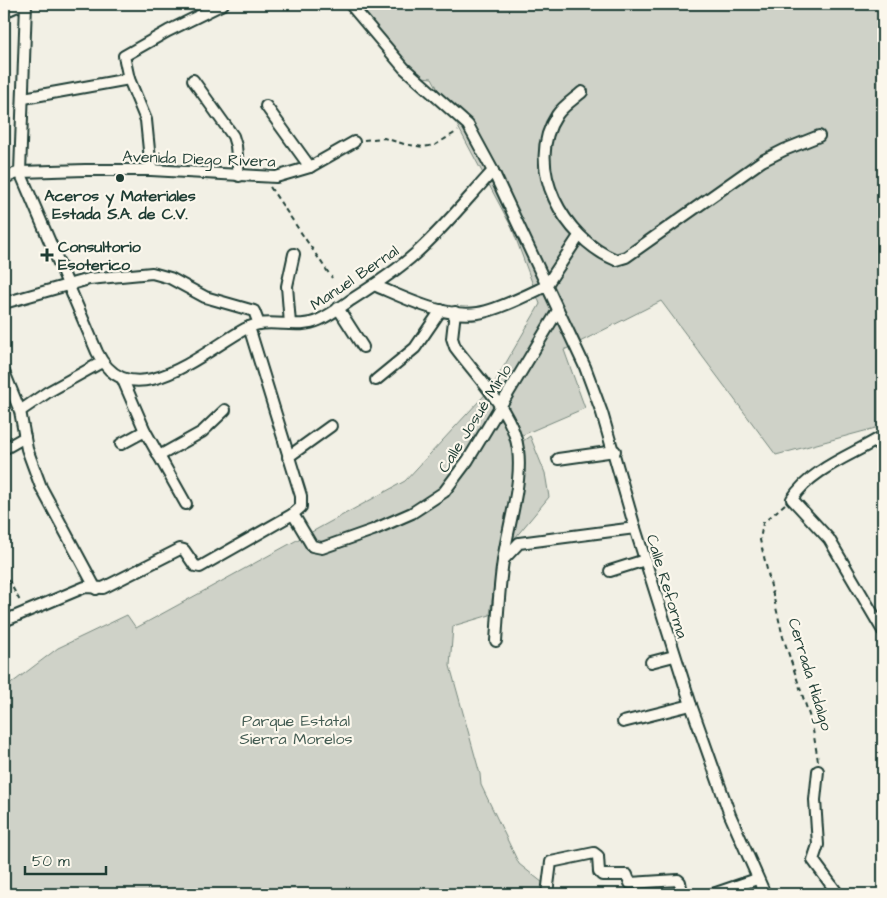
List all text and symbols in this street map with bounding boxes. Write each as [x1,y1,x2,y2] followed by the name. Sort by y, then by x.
[122,145,276,174] street label: Avenida Diego Rivera
[114,172,126,184] marker: Aceros y Materiales Estada S.A. de C.V.
[44,185,196,225] place label: Aceros y Materiales Estada S.A. de C.V.
[58,236,142,276] place label: Consultorio Esoterico
[306,240,403,316] street label: Manuel Bernal
[40,248,54,262] marker: Consultorio Esoterico
[433,360,517,477] street label: Calle Josué Mirlo
[641,532,693,641] street label: Calle Reforma
[782,615,838,734] street label: Cerrada Hidalgo
[240,710,352,750] park label: Parque Estatal Sierra Morelos
[25,843,106,875] scale bar
[32,851,70,872] text: 50 m

